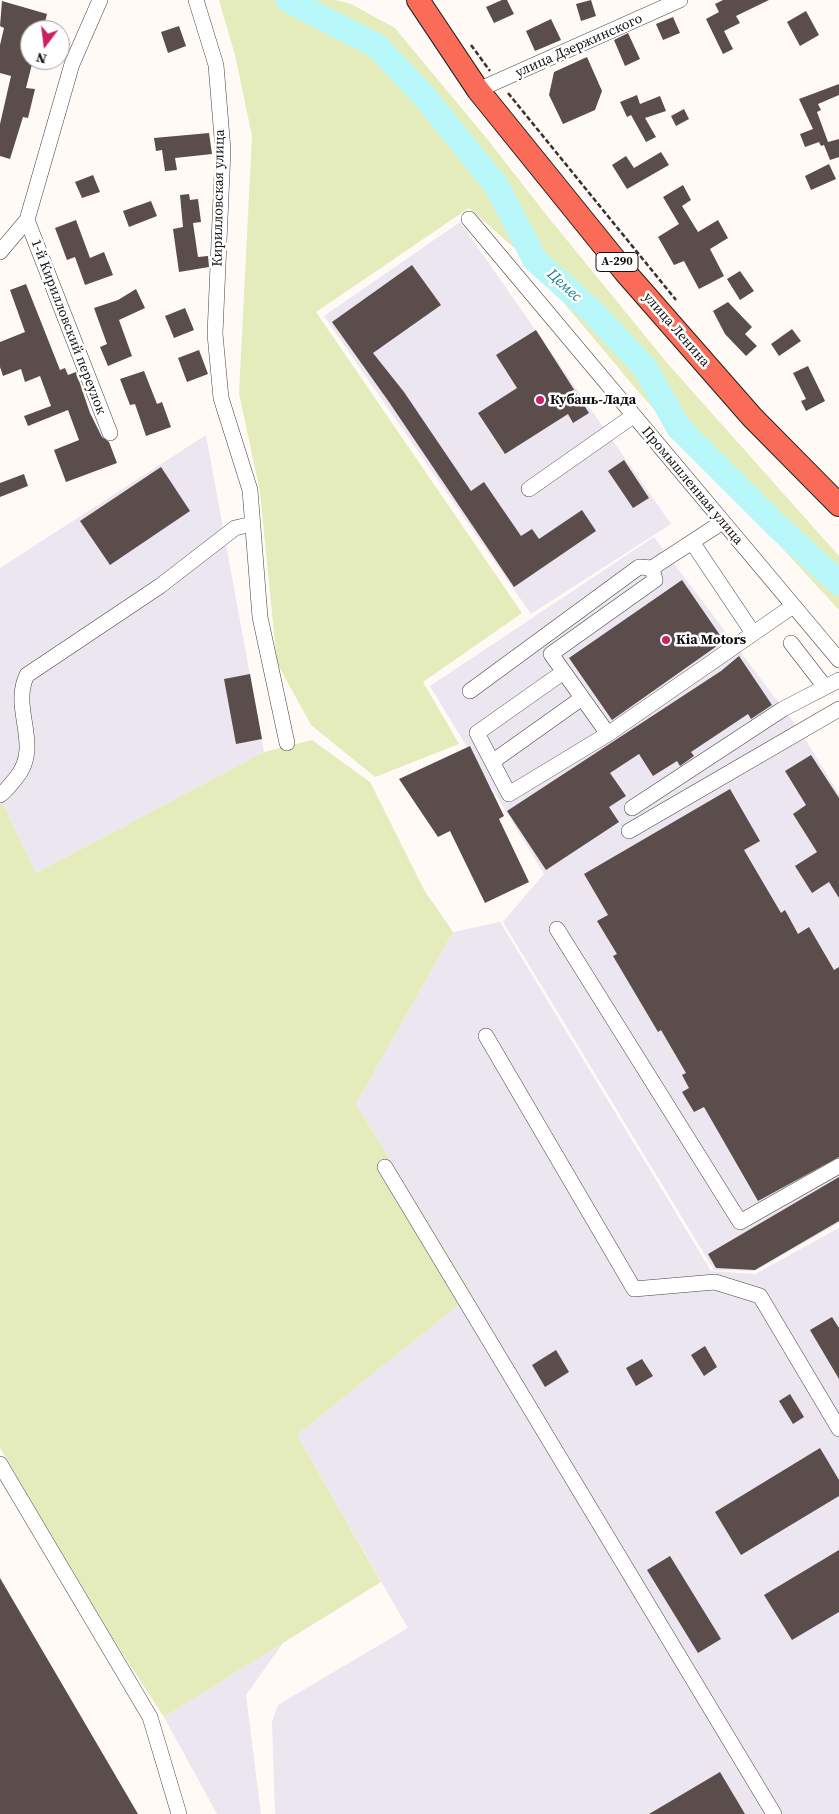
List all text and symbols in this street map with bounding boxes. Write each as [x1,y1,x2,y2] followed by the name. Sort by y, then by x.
[513,10,645,82] street label: улица Дзержинского
[20,20,70,70] north arrow
[34,48,49,70] text: N
[209,129,229,267] street label: Кирилловская улица
[27,237,109,417] street label: 1-й Кирилловский переулок
[596,252,638,272] road number: А-290
[543,266,585,306] water label: Цемес
[639,289,713,371] street label: улица Ленина
[550,392,636,408] place label: Кубань-Лада
[534,394,546,406] marker: Кубань-Лада
[638,424,746,548] street label: Промышленная улица
[676,632,746,648] place label: Kia Motors
[660,634,672,646] marker: Kia Motors

